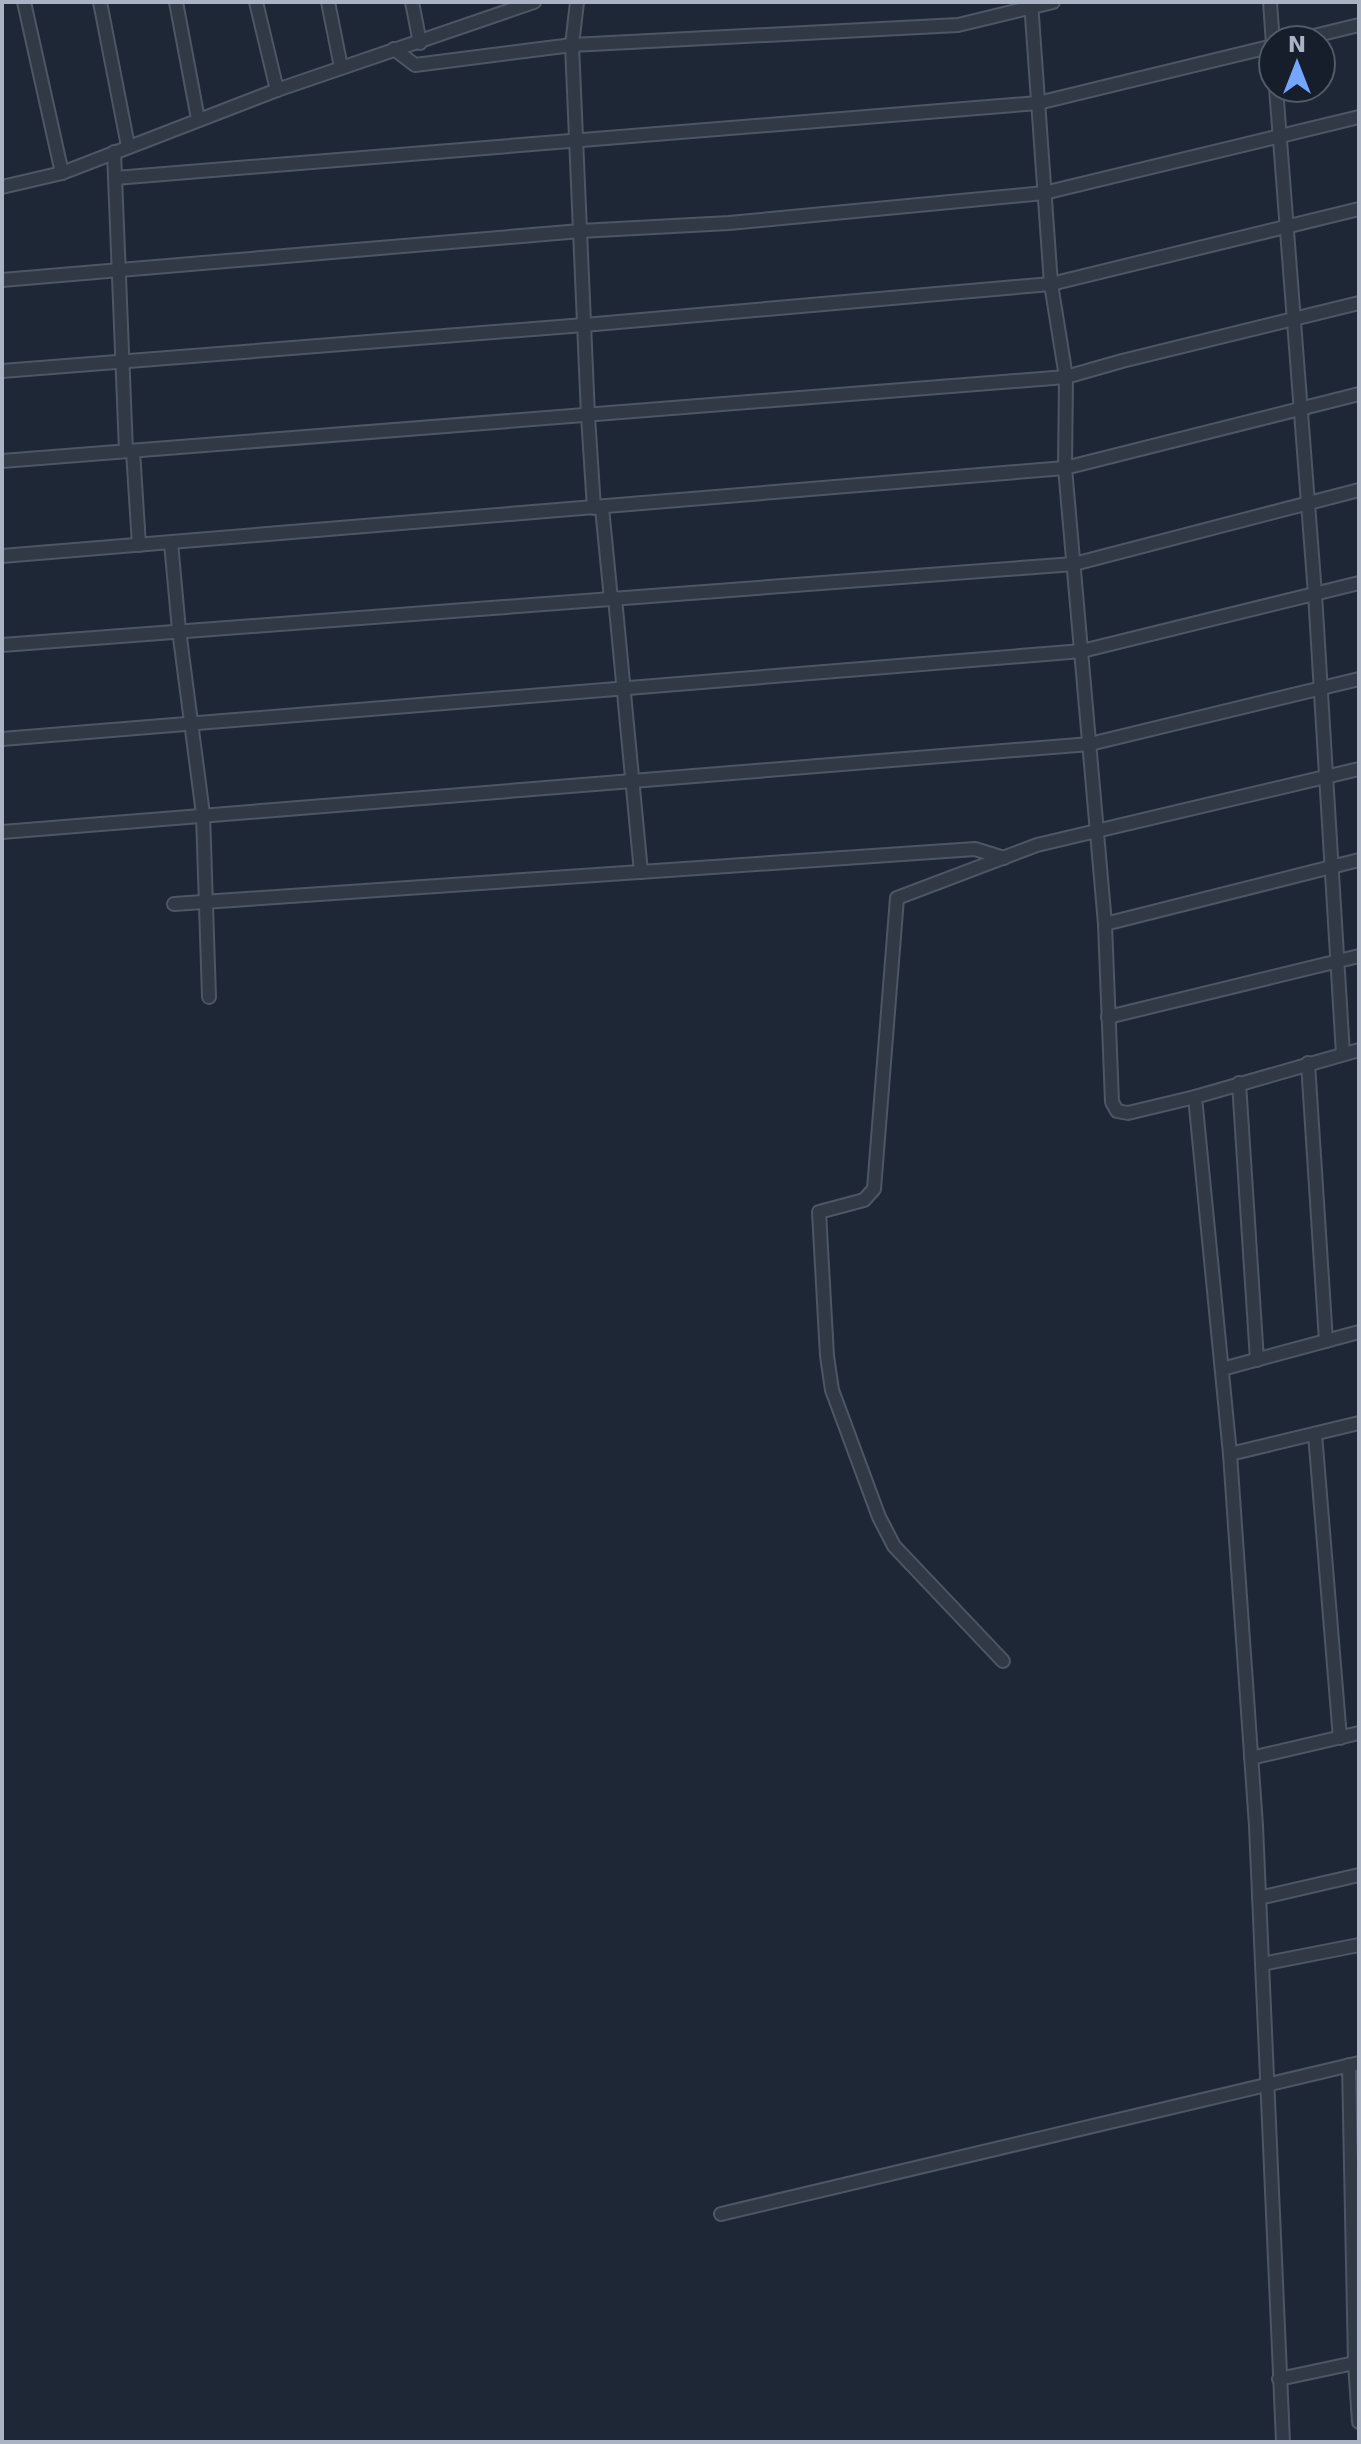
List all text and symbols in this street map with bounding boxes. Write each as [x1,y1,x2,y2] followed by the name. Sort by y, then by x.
[1257,24,1337,104] north arrow
[1288,32,1306,57] text: N

